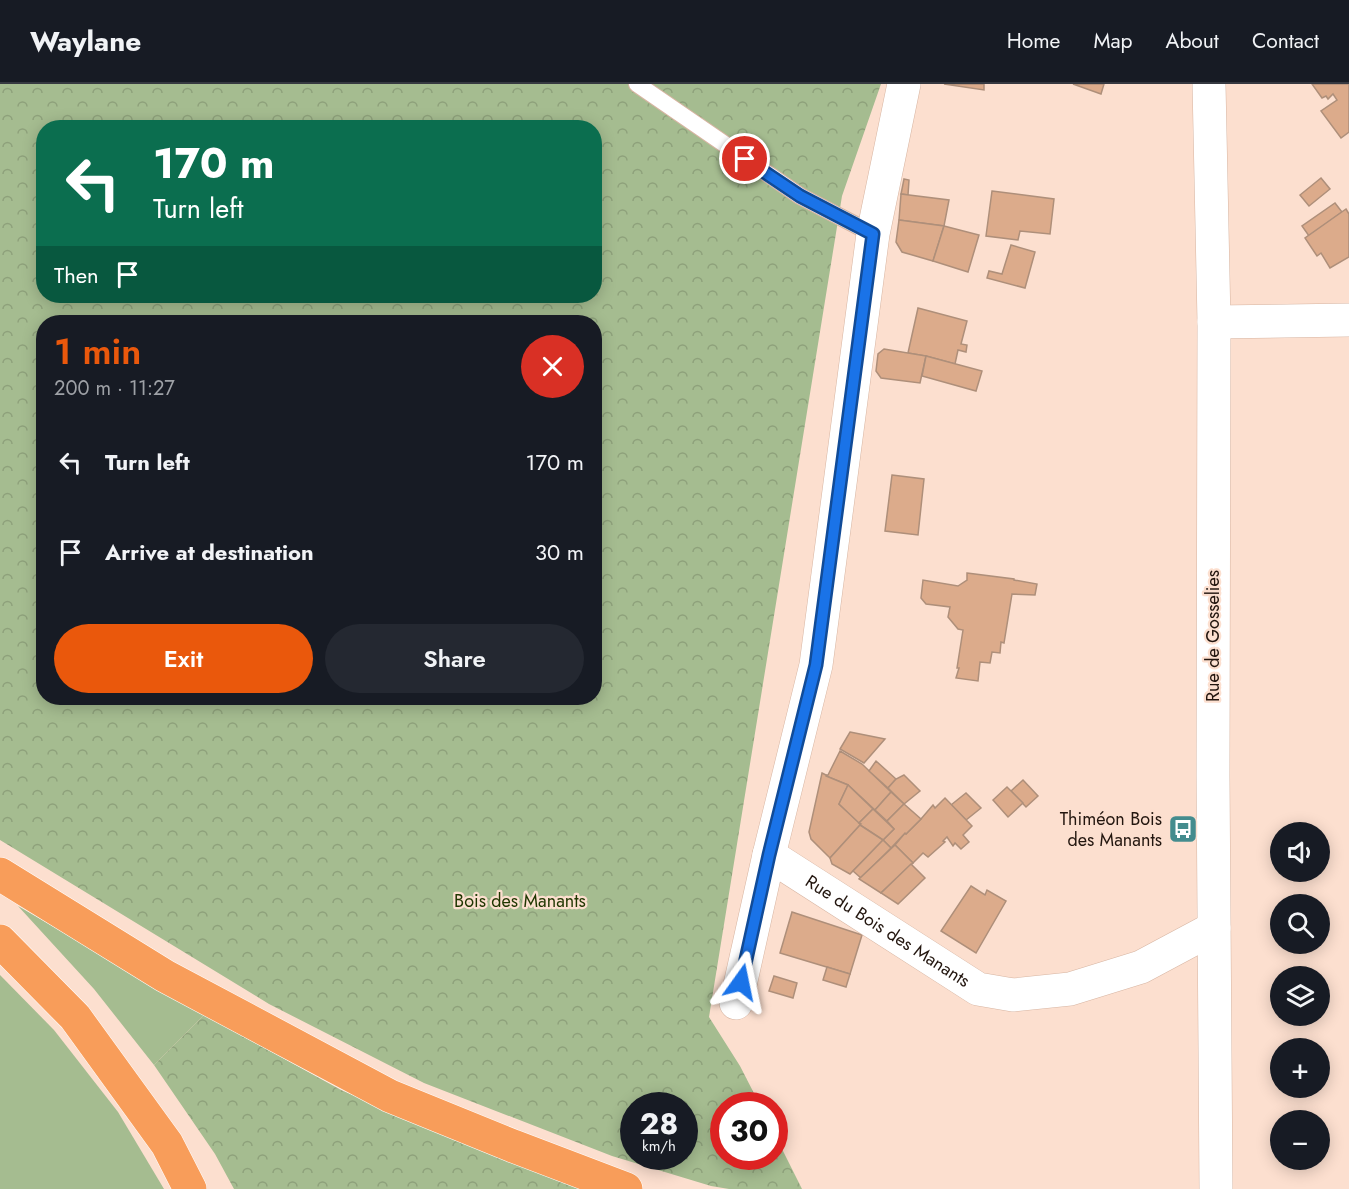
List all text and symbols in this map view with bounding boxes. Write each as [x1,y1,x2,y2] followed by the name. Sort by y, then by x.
[30,21,141,62] text: Waylane
[1007,26,1060,56] text: Home
[1093,26,1133,56] text: Map
[1166,26,1219,56] text: About
[1252,26,1319,56] text: Contact
[153,133,275,194] text: 170 m
[719,133,770,184] pin
[728,142,761,175] icon: arrive
[54,144,132,222] icon: left
[153,189,243,228] text: Turn left
[111,258,144,291] icon: arrive
[54,259,99,291] text: Then
[54,325,141,377] text: 1 min
[521,335,584,398] button: close
[54,374,175,403] text: 200 m · 11:27
[54,446,87,479] icon: left
[105,446,190,478] text: Turn left
[526,446,584,478] text: 170 m
[54,536,87,569] icon: arrive
[105,536,314,568] text: Arrive at destination
[535,536,584,568] text: 30 m
[1200,570,1226,702] street label: Rue de Gosselies
[54,624,313,693] button: Exit
[325,624,584,693] button: Share
[1060,806,1162,853] place label: Thiméon Bois des Manants
[1167,813,1199,845] bus stop icon: Thiméon Bois des Manants
[1270,822,1330,1170] map controls
[1270,822,1330,882] button: sound
[800,869,975,994] street label: Rue du Bois des Manants
[454,888,586,914] park label: Bois des Manants
[1270,894,1330,954] button: search
[709,950,773,1014] position arrow
[1270,966,1330,1026] button: layers
[1270,1038,1330,1098] button: +
[710,1092,788,1170] speed limit sign: 30
[640,1102,678,1145] text: 28
[1270,1110,1330,1170] button: −
[642,1135,676,1157] text: km/h

